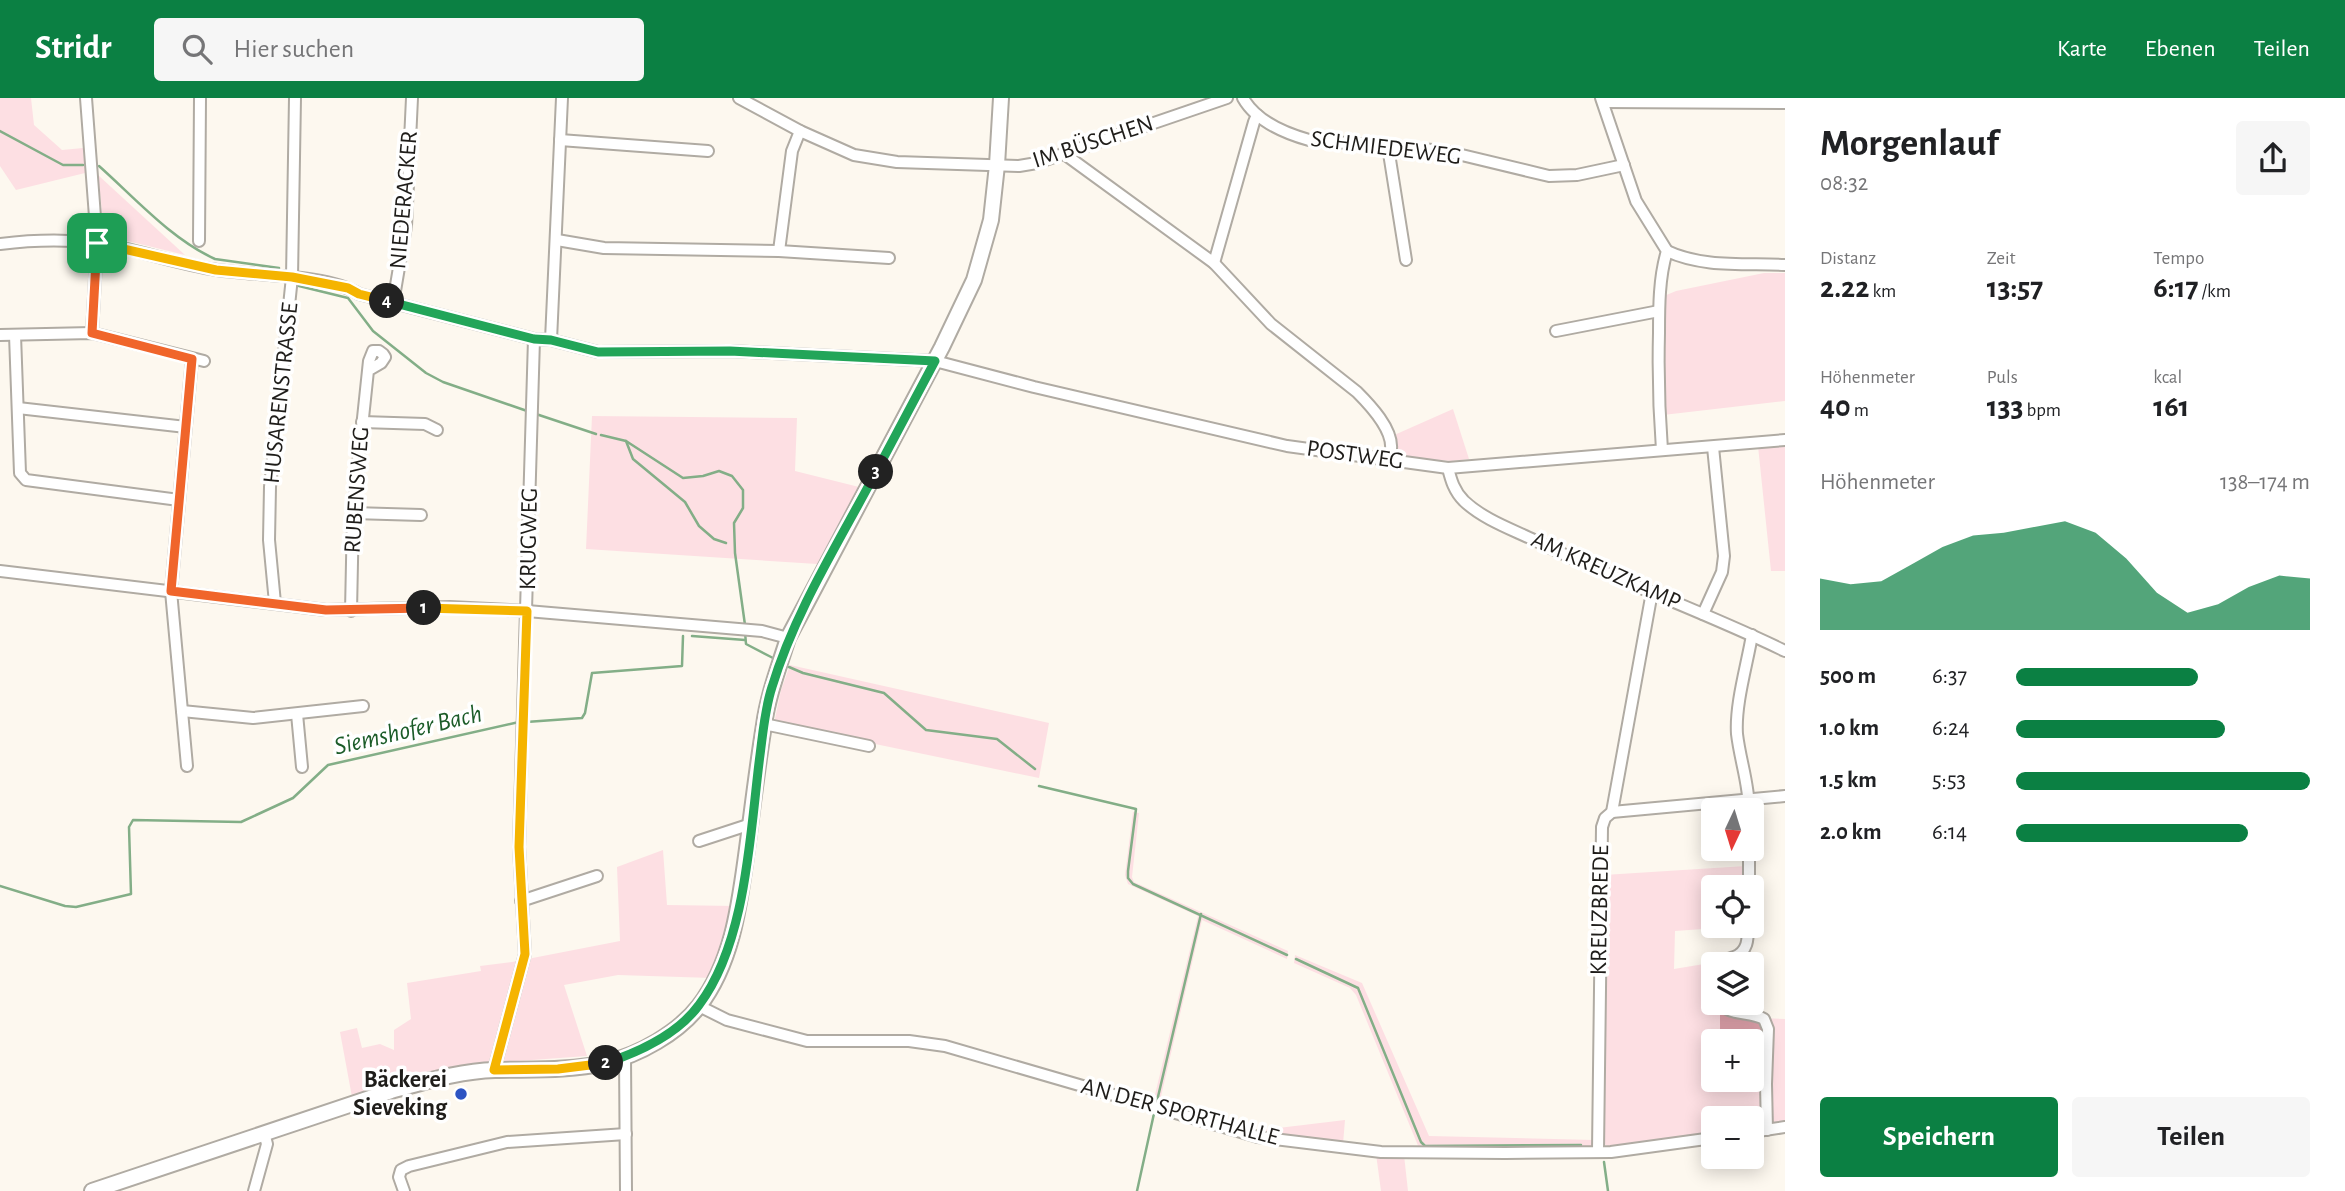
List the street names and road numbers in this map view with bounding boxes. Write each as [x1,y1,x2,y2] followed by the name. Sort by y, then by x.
[1029,110,1156,173] street label: IM BÜSCHEN
[1309,127,1463,169] street label: SCHMIEDEWEG
[386,130,422,270] street label: NIEDERACKER
[260,301,302,485] street label: HUSARENSTRASSE
[341,426,373,554] street label: RUBENSWEG
[1305,436,1405,474] street label: POSTWEG
[516,488,542,590] street label: KRUGWEG
[1528,527,1684,615] street label: AM KREUZKAMP
[1587,844,1613,975] street label: KREUZBREDE
[1079,1074,1282,1150] street label: AN DER SPORTHALLE

